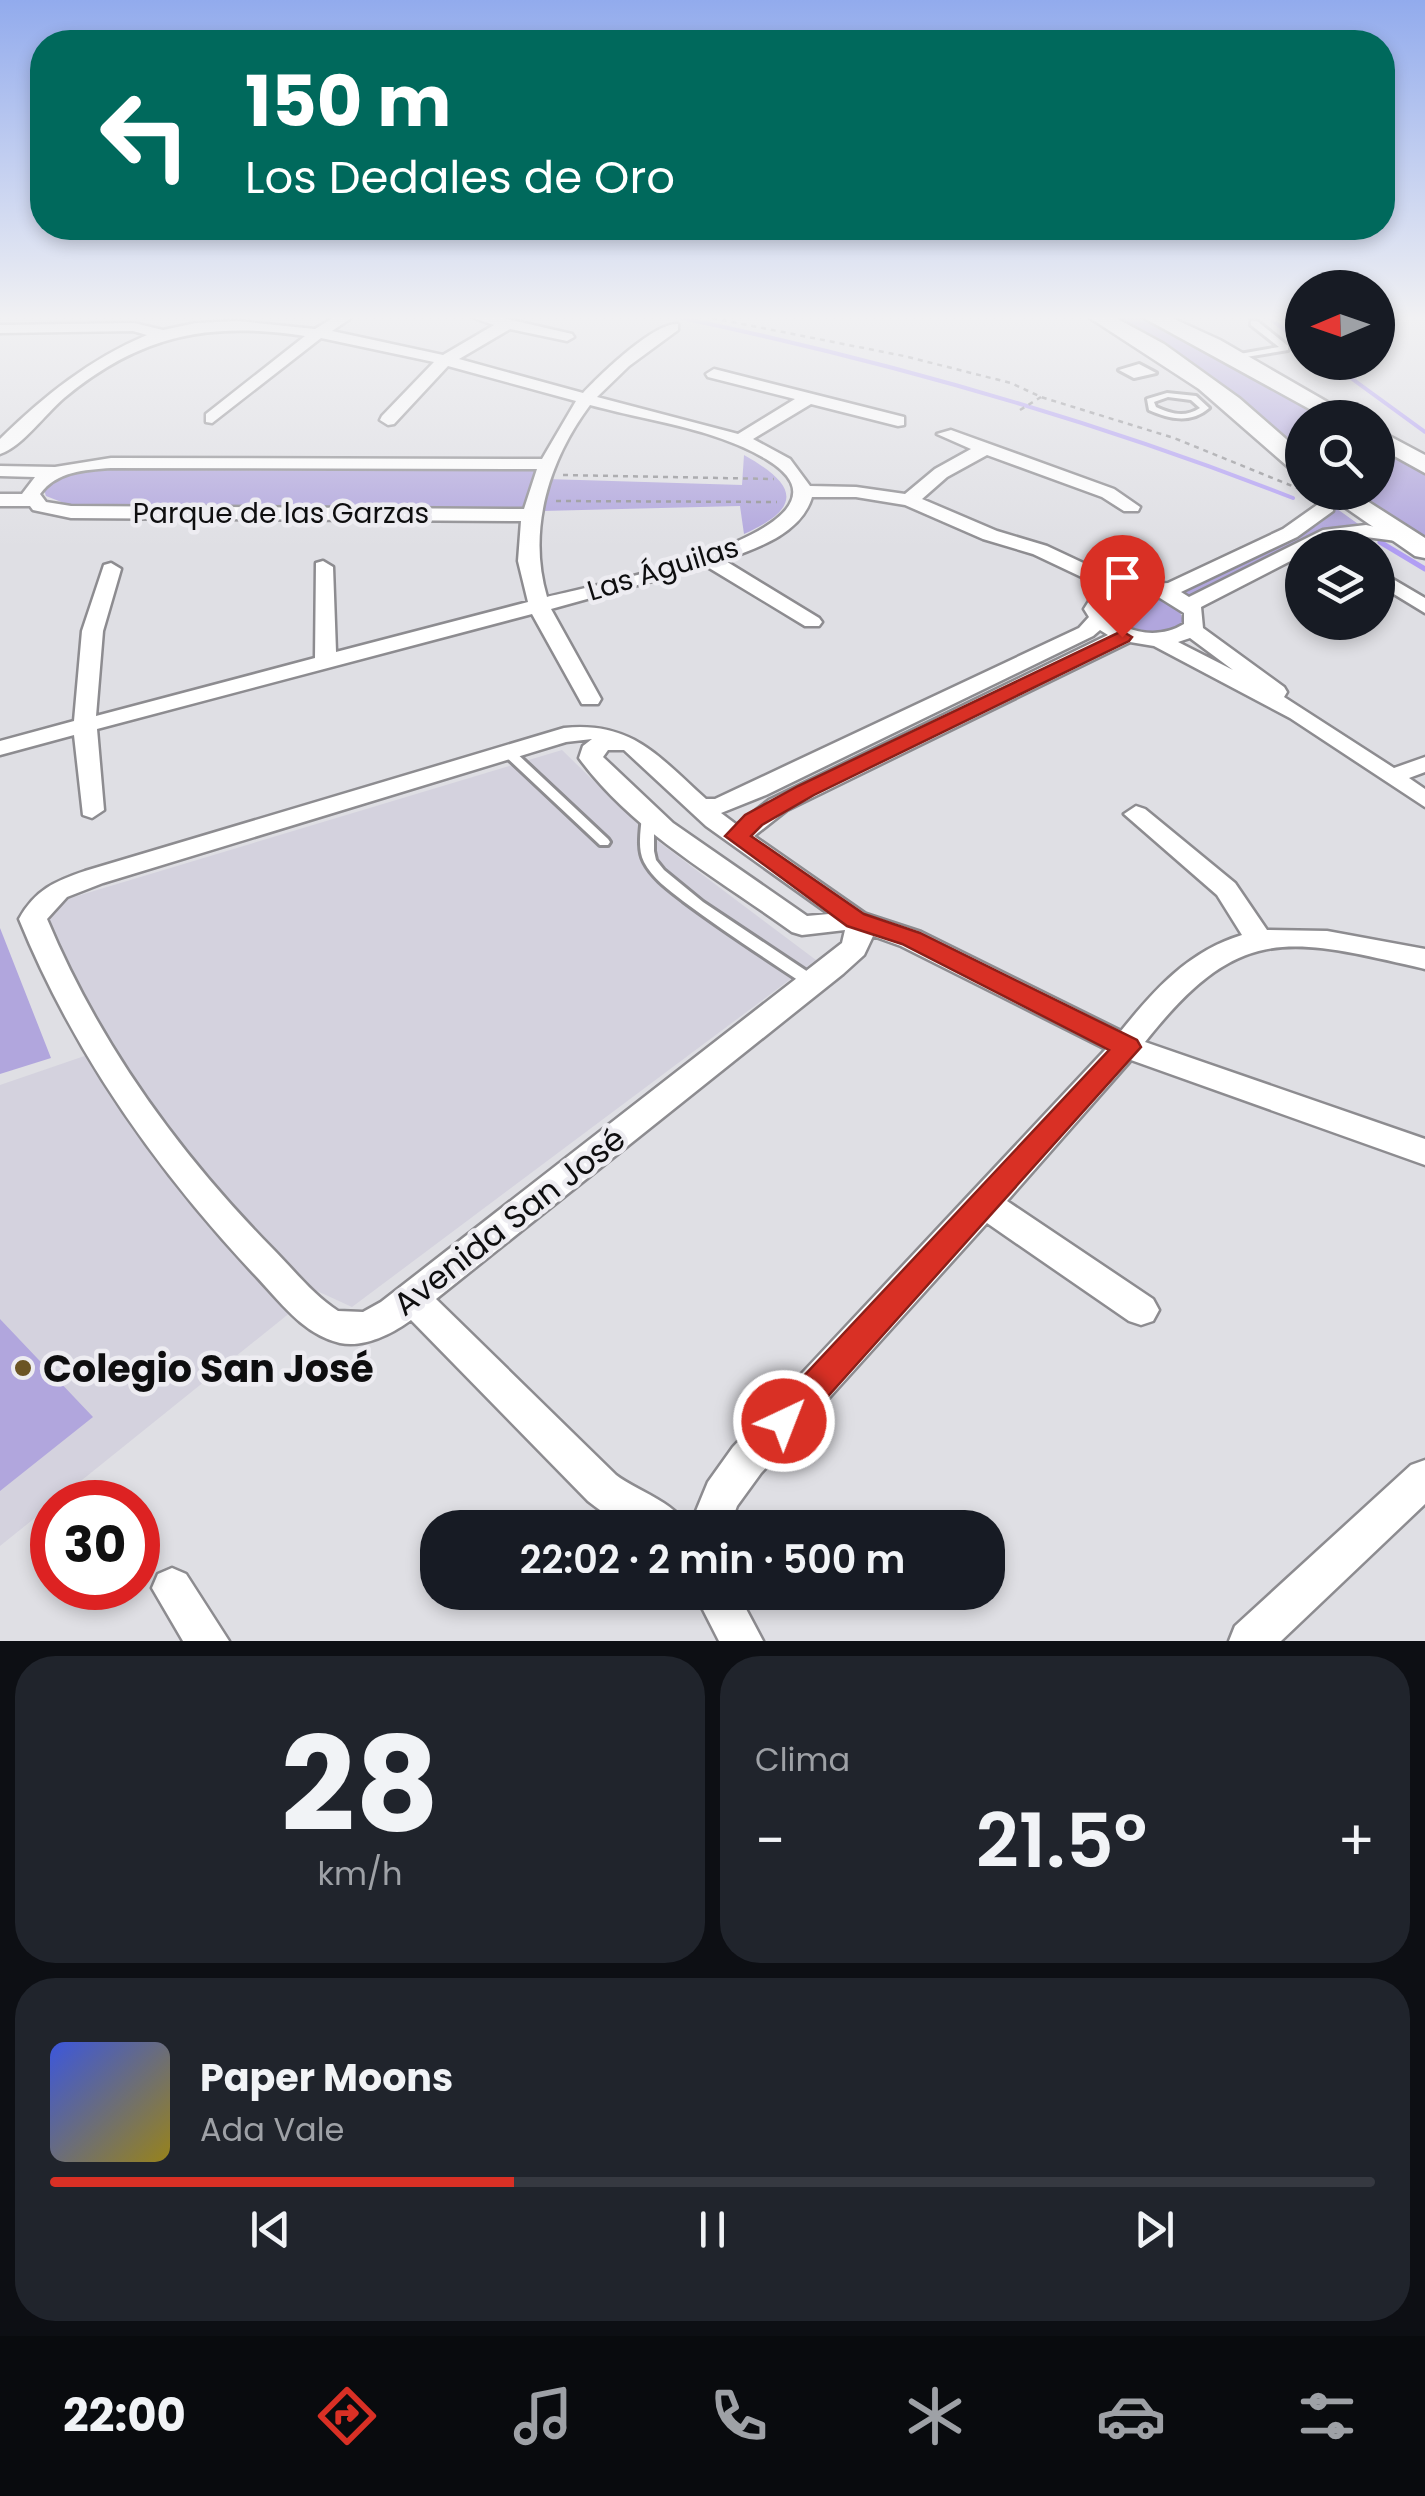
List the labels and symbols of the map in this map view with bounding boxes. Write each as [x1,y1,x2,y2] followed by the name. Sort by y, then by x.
[1285,270,1395,380] north arrow
[133,494,429,533] street label: Parque de las Garzas
[583,528,743,610] street label: Las Águilas
[1080,535,1165,638] pin
[384,1116,634,1326] street label: Avenida San José
[43,1342,374,1395] place label: Colegio San José
[12,1357,34,1379] marker: Colegio San José
[732,1369,836,1473] position arrow
[30,1480,160,1610] speed limit sign: 30

